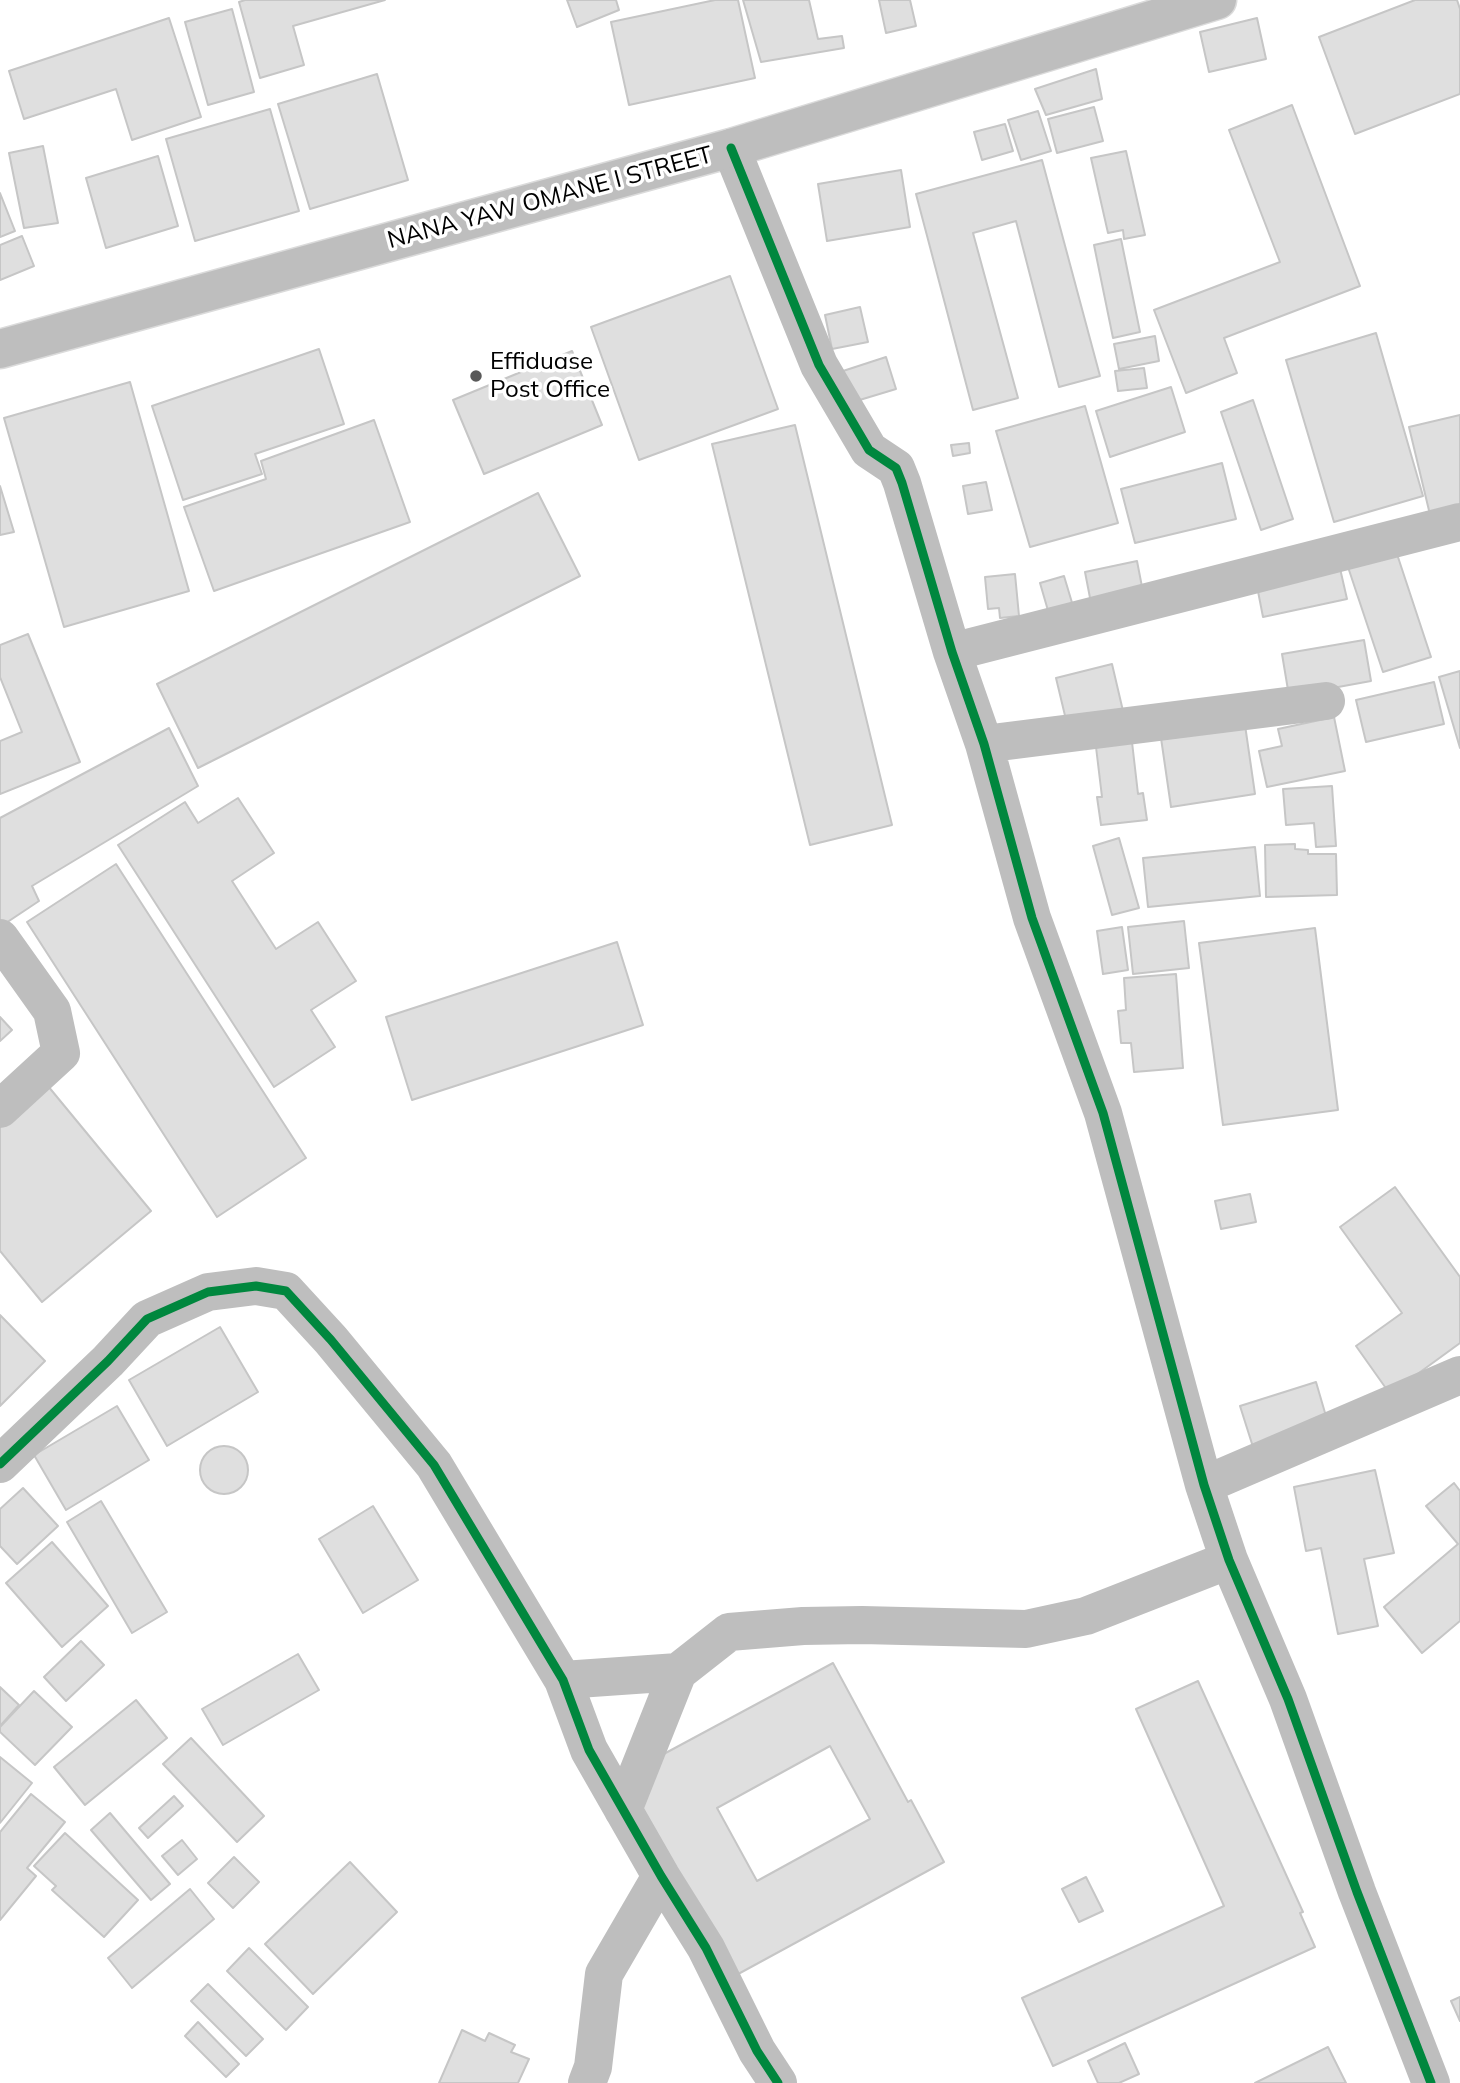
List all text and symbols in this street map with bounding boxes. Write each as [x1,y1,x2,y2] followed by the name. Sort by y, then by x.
[384,141,716,255] street label: NANA YAW OMANE I STREET
[490,348,610,404] place label: Effiduase Post Office
[468,368,484,384] marker: Effiduase Post Office

